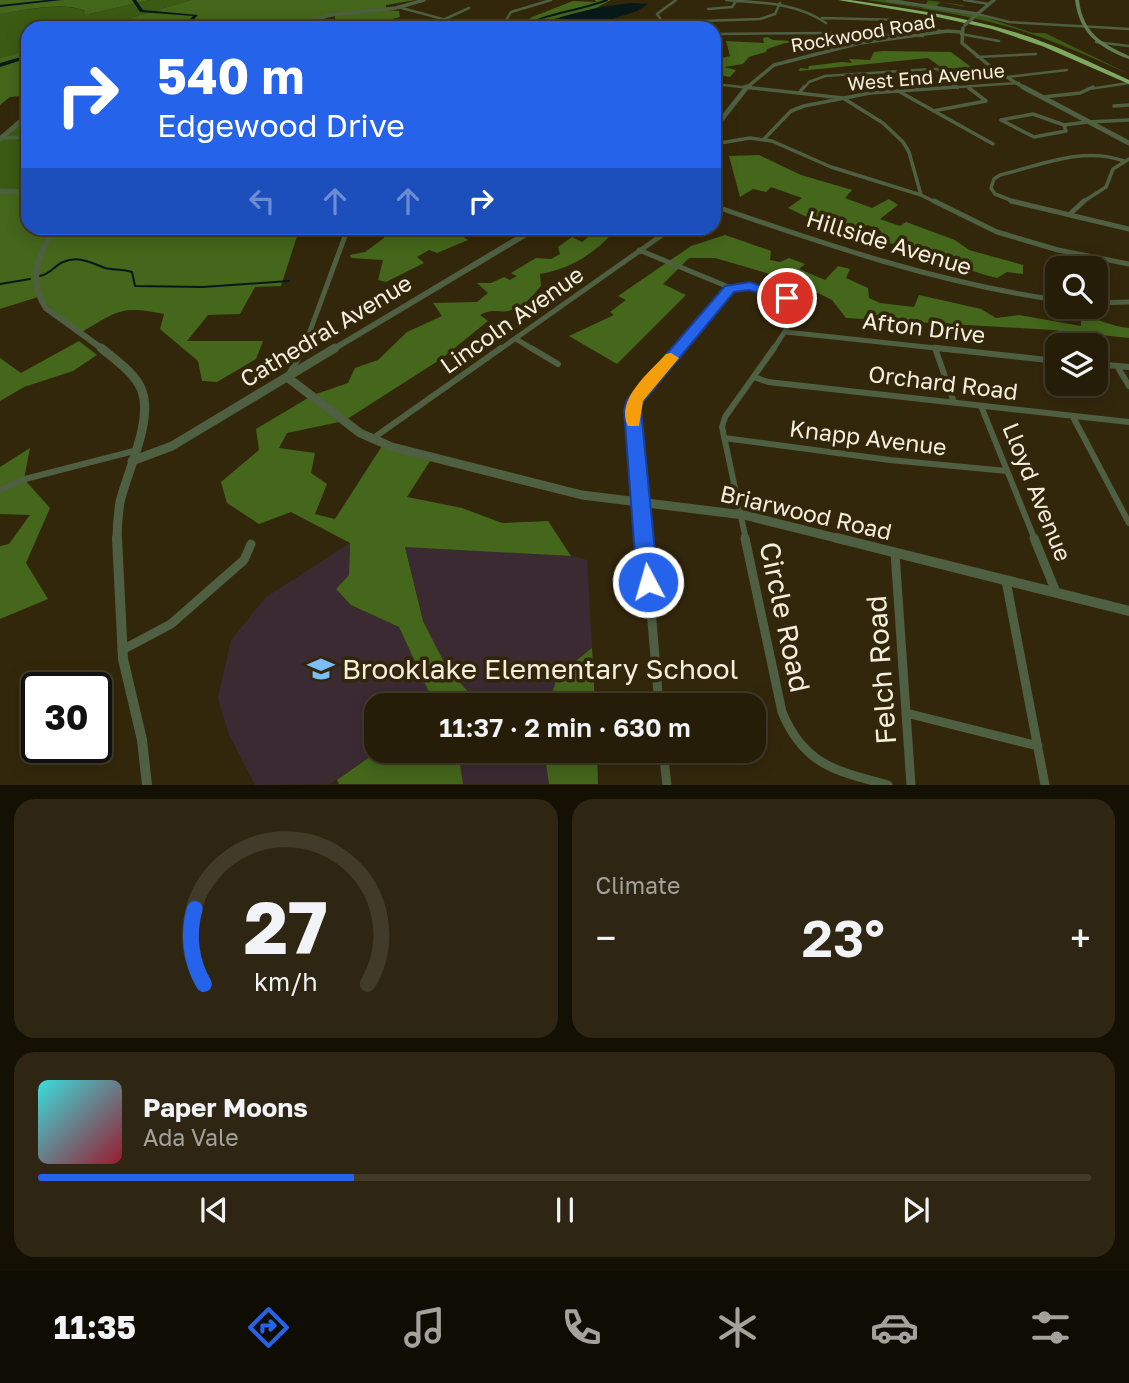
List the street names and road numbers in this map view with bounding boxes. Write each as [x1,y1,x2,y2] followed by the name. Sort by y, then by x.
[789,8,937,57] street label: Rockwood Road
[846,58,1006,95] street label: West End Avenue
[803,204,975,280] street label: Hillside Avenue
[435,259,588,379] street label: Lincoln Avenue
[235,268,416,392] street label: Cathedral Avenue
[861,306,987,348] street label: Afton Drive
[867,359,1019,405] street label: Orchard Road
[788,413,948,461] street label: Knapp Avenue
[997,418,1078,565] street label: Lloyd Avenue
[718,479,895,545] street label: Briarwood Road
[753,539,818,695] street label: Circle Road
[859,594,902,746] street label: Felch Road

